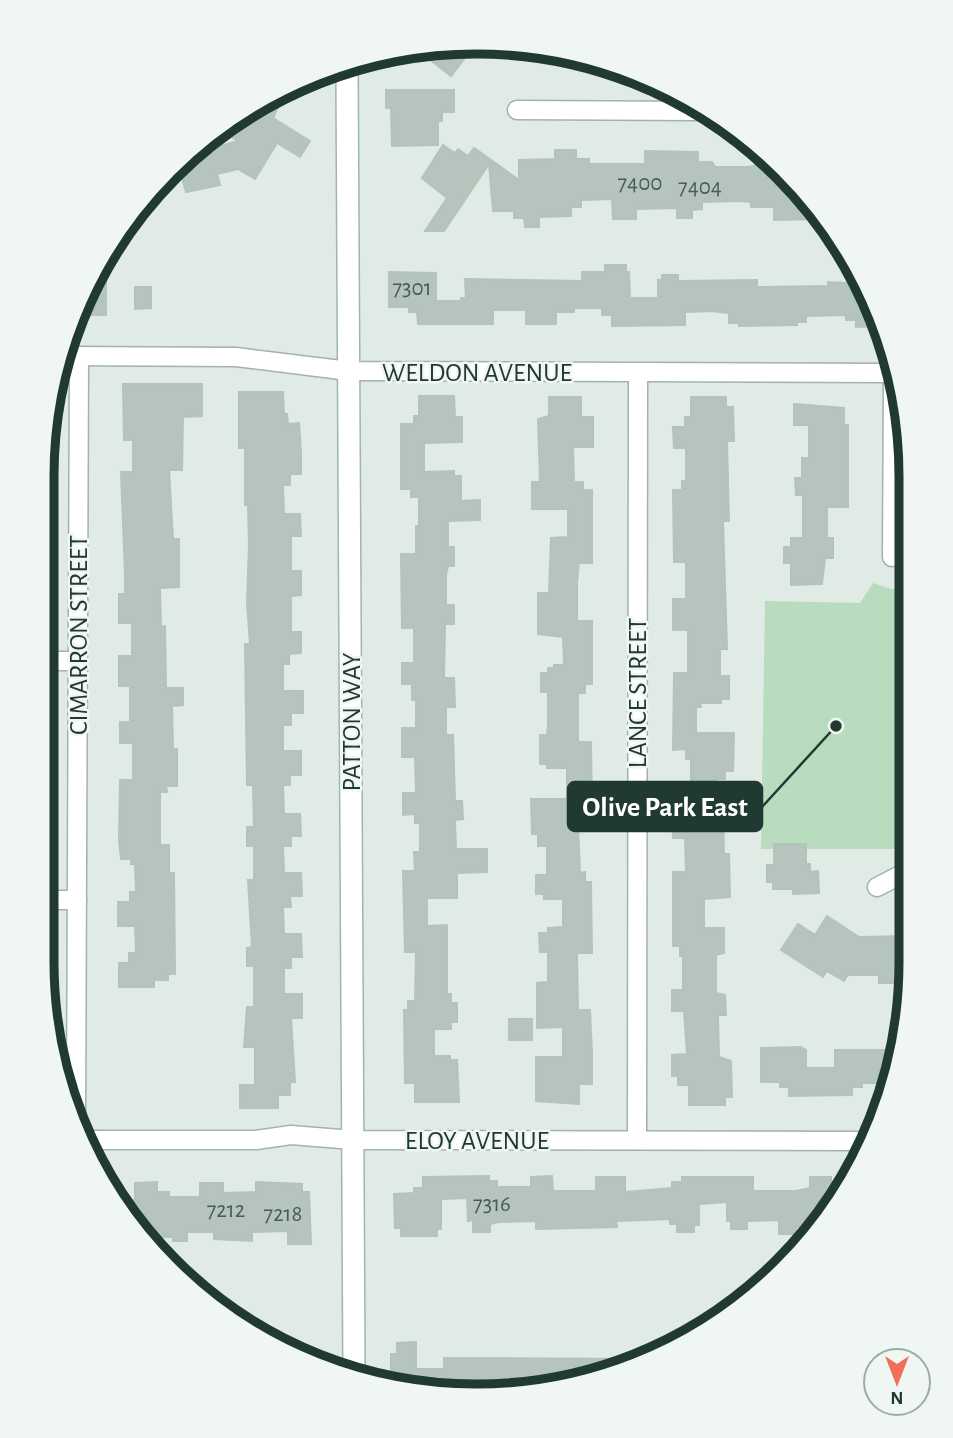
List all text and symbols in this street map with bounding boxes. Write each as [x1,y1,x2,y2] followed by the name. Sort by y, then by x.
[618,172,662,195] house number: 7400
[678,176,722,199] house number: 7404
[392,277,432,300] house number: 7301
[382,360,572,386] street label: WELDON AVENUE
[66,535,92,735] street label: CIMARRON STREET
[625,618,651,768] street label: LANCE STREET
[339,652,365,791] street label: PATTON WAY
[568,782,762,831] callout: Olive Park East
[582,794,748,822] text: Olive Park East
[405,1128,549,1154] street label: ELOY AVENUE
[473,1193,511,1216] house number: 7316
[207,1199,245,1222] house number: 7212
[264,1203,302,1226] house number: 7218
[862,1347,932,1417] north arrow
[890,1388,904,1407] text: N

